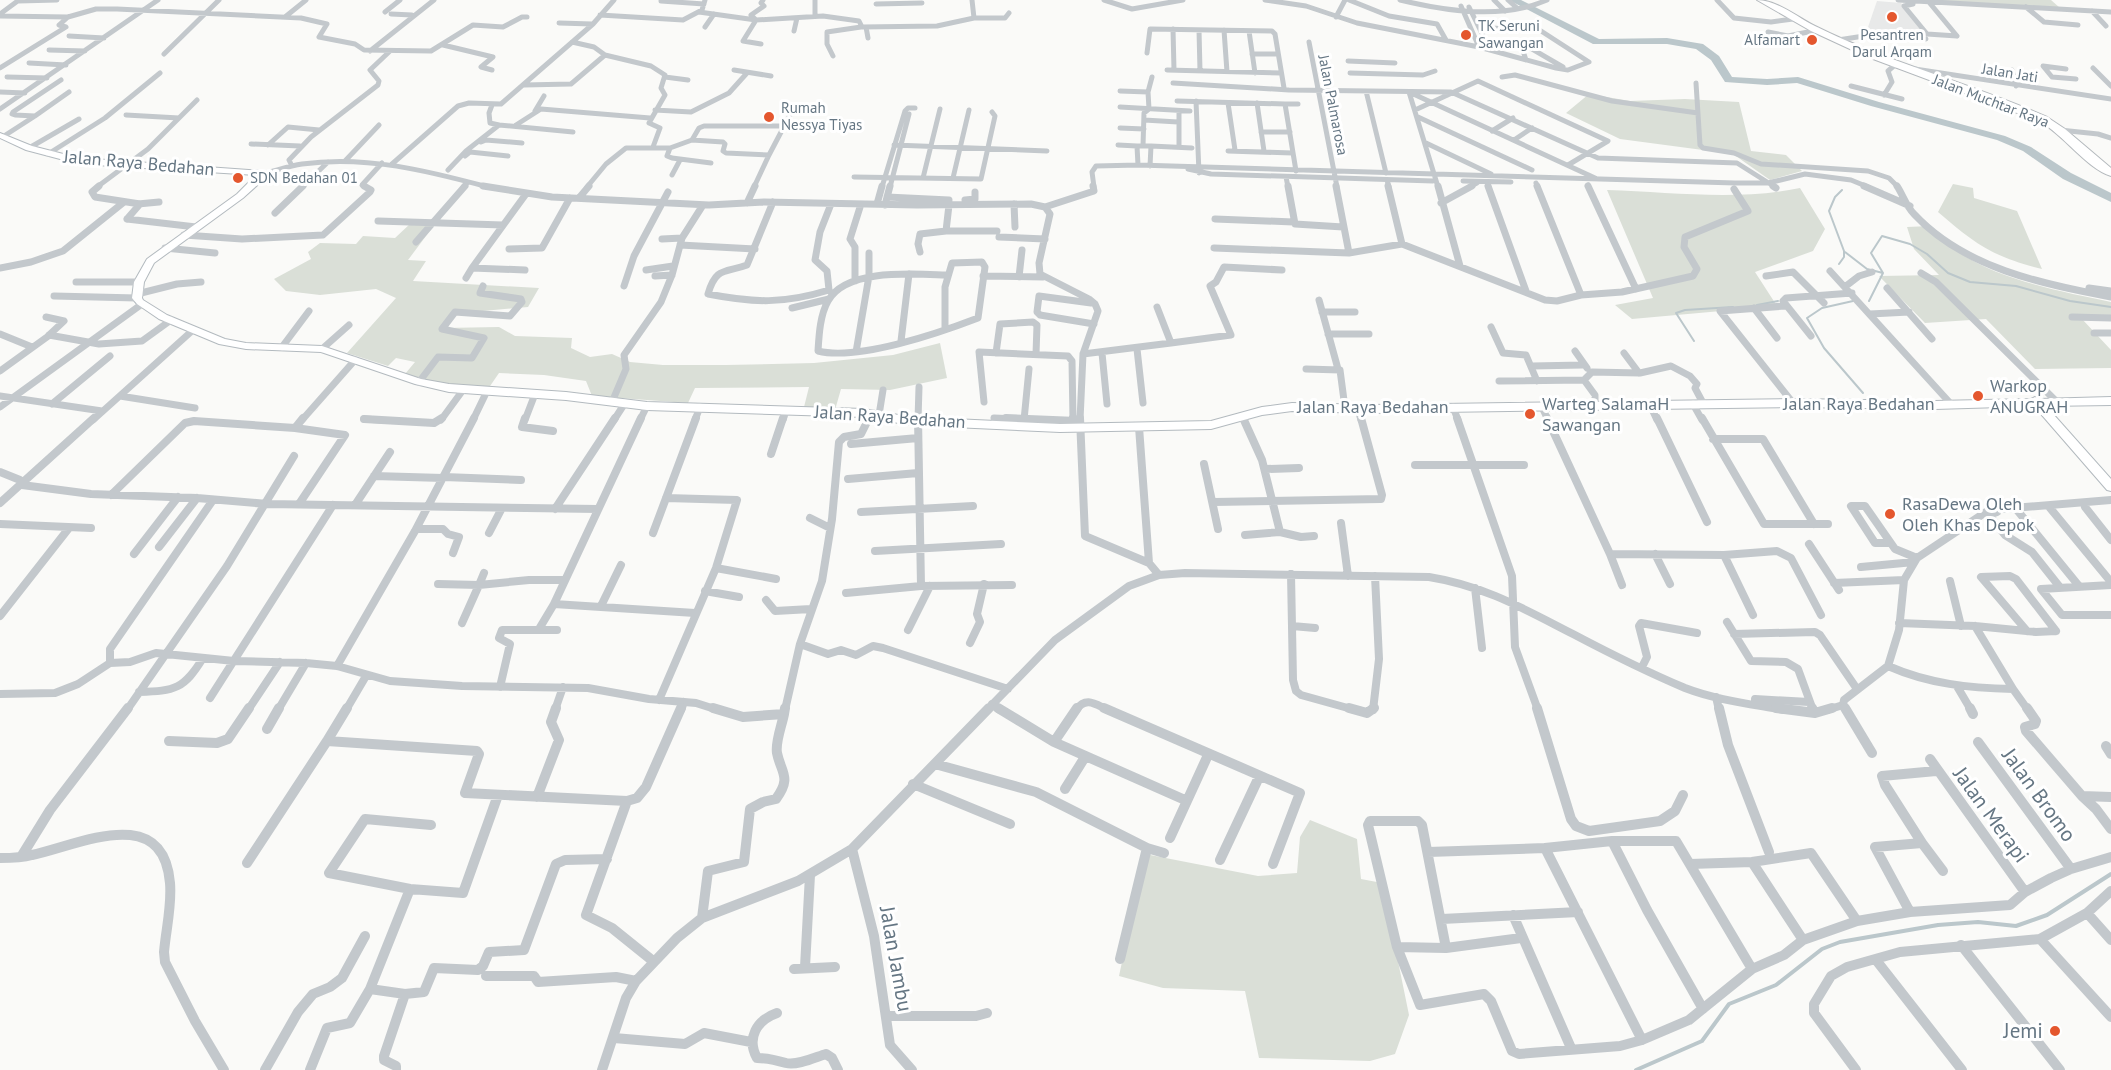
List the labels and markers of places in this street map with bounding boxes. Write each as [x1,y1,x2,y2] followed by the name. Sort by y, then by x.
[1885,10,1899,24] marker: Pesantren Darul Arqam
[1478,16,1544,52] place label: TK Seruni Sawangan
[1852,25,1932,61] place label: Pesantren Darul Arqam
[1459,28,1473,42] marker: TK Seruni Sawangan
[1744,30,1800,49] place label: Alfamart
[1805,33,1819,47] marker: Alfamart
[781,98,862,134] place label: Rumah Nessya Tiyas
[762,110,776,124] marker: Rumah Nessya Tiyas
[250,168,358,187] place label: SDN Bedahan 01
[231,171,245,185] marker: SDN Bedahan 01
[1990,374,2068,418] place label: Warkop ANUGRAH
[1971,389,1985,403] marker: Warkop ANUGRAH
[1542,392,1669,436] place label: Warteg SalamaH Sawangan
[1523,407,1537,421] marker: Warteg SalamaH Sawangan
[1902,492,2035,536] place label: RasaDewa Oleh Oleh Khas Depok
[1883,507,1897,521] marker: RasaDewa Oleh Oleh Khas Depok
[2003,1017,2043,1044] place label: Jemi
[2048,1024,2062,1038] marker: Jemi

